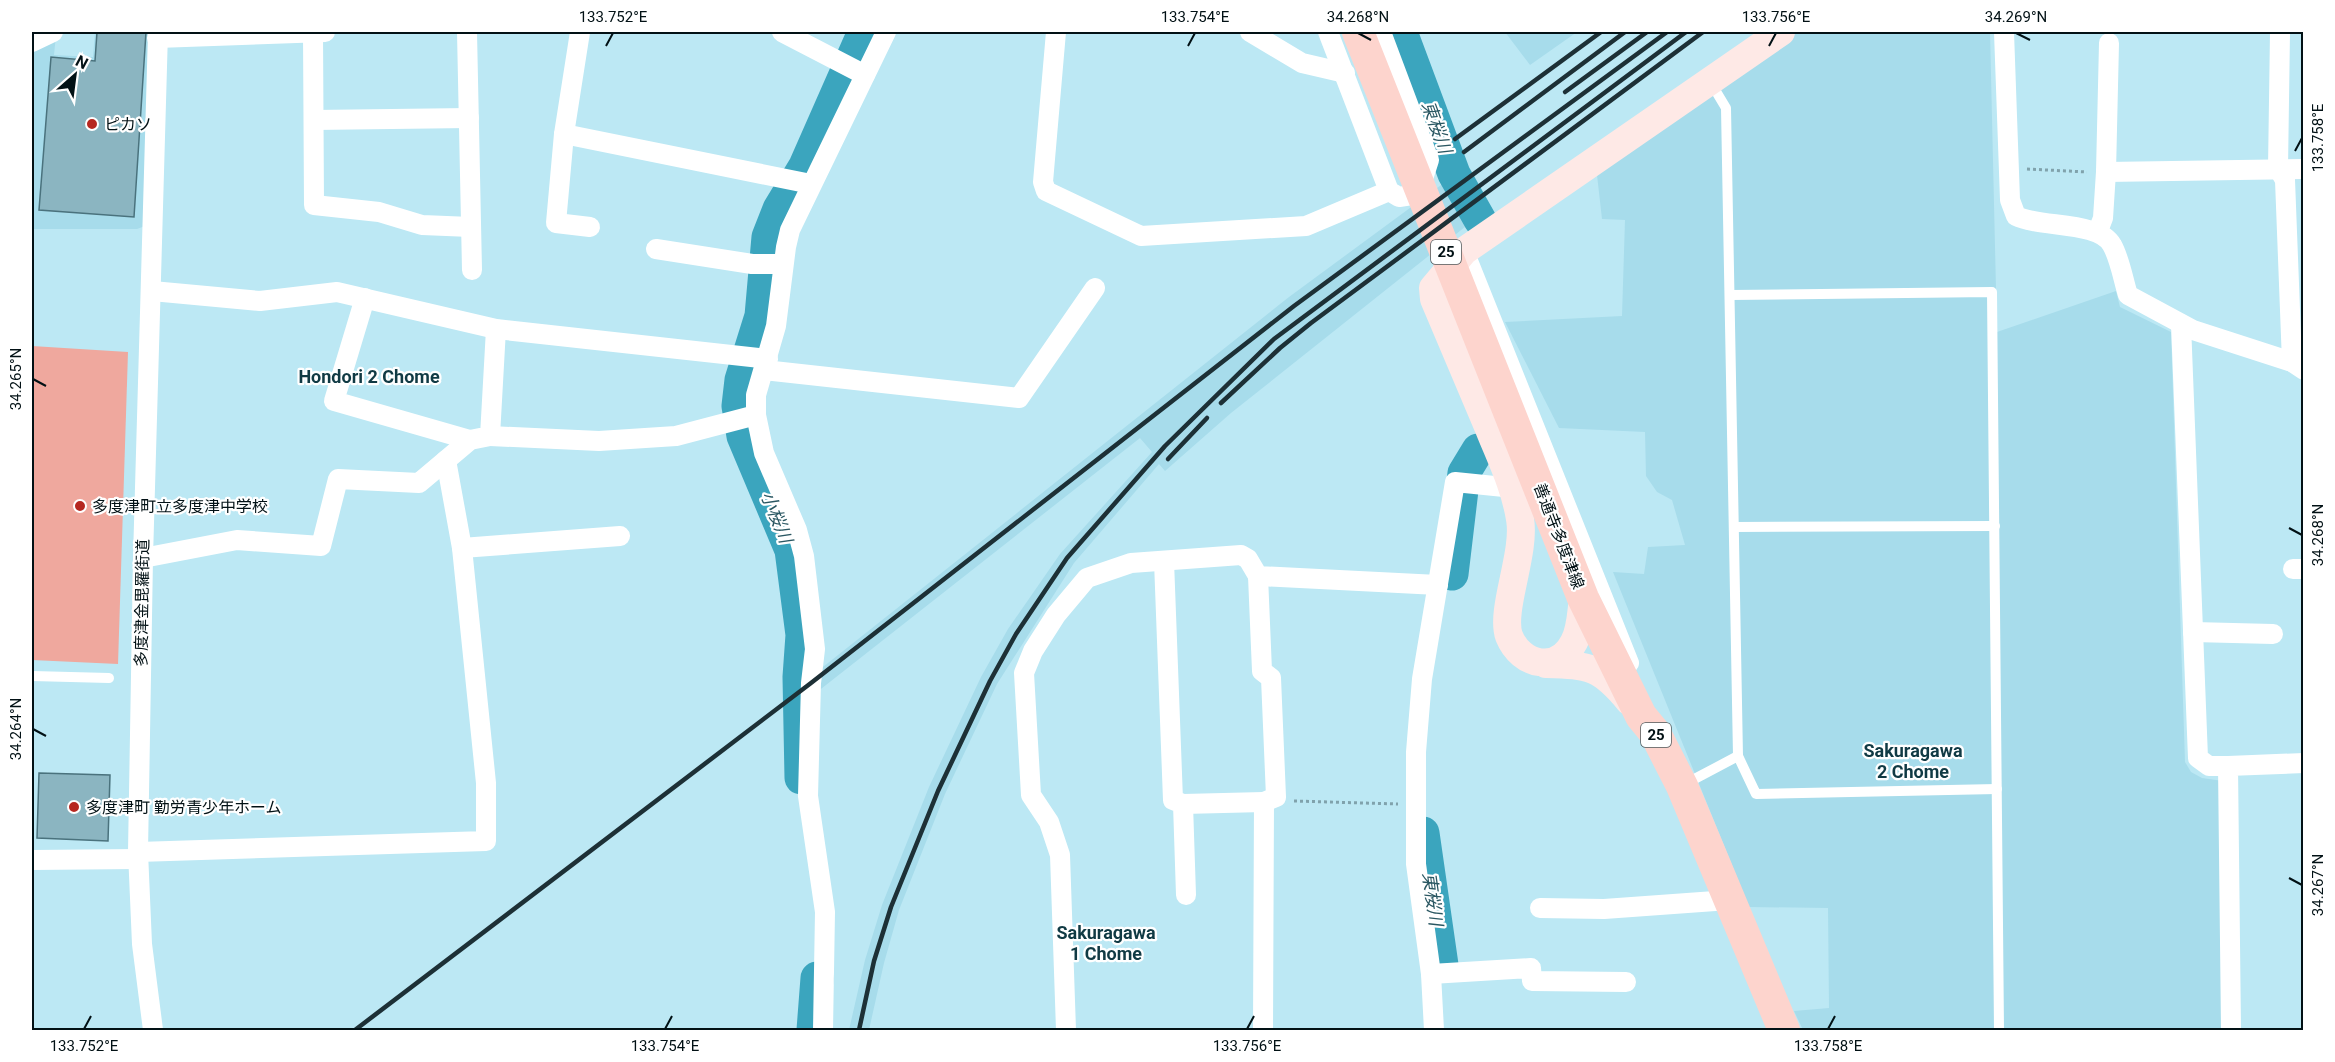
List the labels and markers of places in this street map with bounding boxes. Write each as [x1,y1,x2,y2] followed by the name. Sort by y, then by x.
[104,115,152,134] place label: ピカソ
[85,117,99,131] marker: ピカソ
[92,497,268,516] place label: 多度津町立多度津中学校
[73,499,87,513] marker: 多度津町立多度津中学校
[86,798,282,817] place label: 多度津町 勤労青少年ホーム
[67,800,81,814] marker: 多度津町 勤労青少年ホーム

